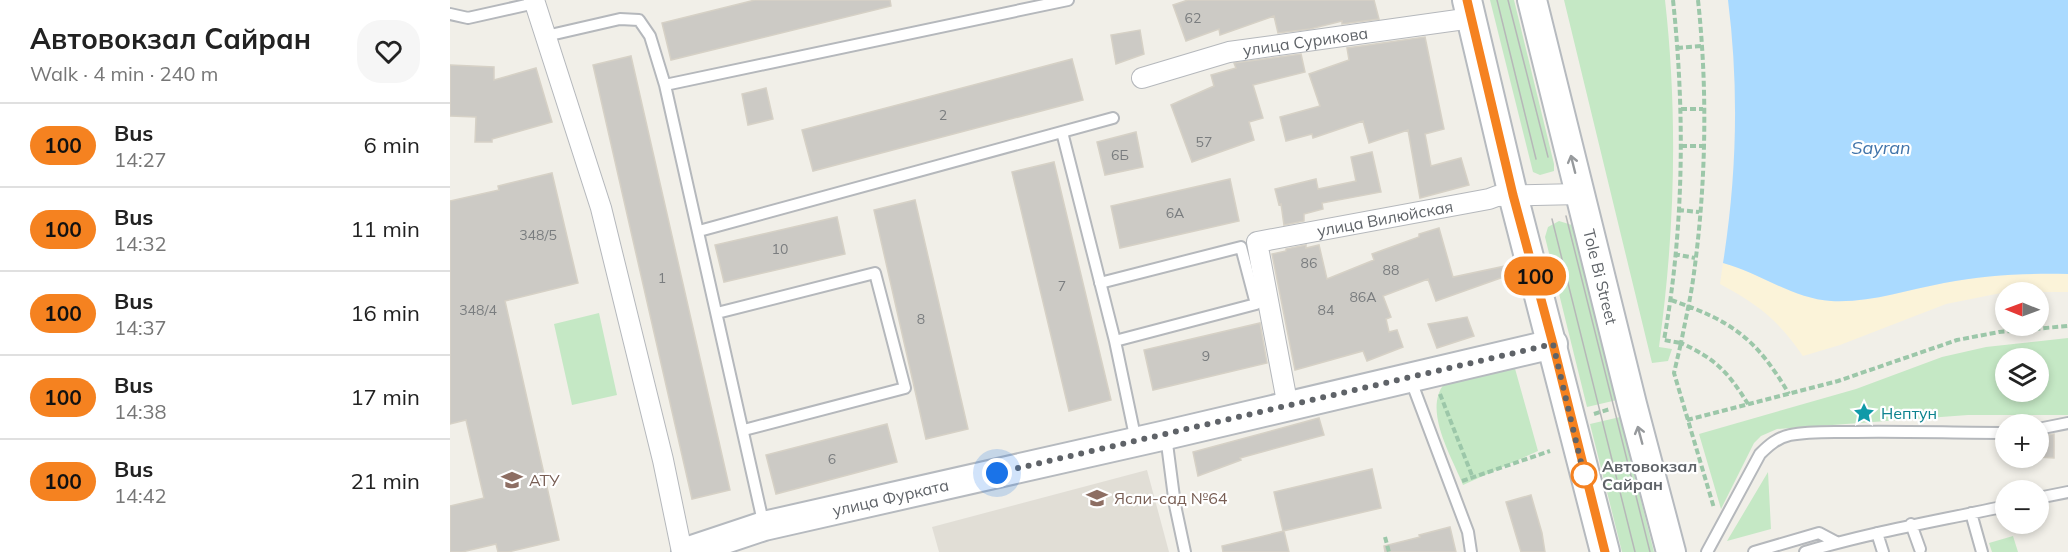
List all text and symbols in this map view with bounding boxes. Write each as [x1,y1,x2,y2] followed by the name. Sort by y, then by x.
[1185,9,1201,27] house number: 62
[357,20,420,83] button: heart
[30,21,311,56] text: Автовокзал Сайран
[1242,23,1369,60] street label: улица Сурикова
[30,61,218,86] text: Walk · 4 min · 240 m
[939,106,947,124] house number: 2
[114,119,153,147] text: Bus
[364,131,420,159] text: 6 min
[44,132,82,158] text: 100
[1196,133,1212,151] house number: 57
[1851,136,1911,159] water label: Sayran
[1111,146,1129,164] house number: 6Б
[114,147,167,172] text: 14:27
[1566,155,1578,174] one-way arrow
[1315,196,1455,241] street label: улица Вилюйская
[114,203,153,231] text: Bus
[1166,204,1185,222] house number: 6А
[350,215,420,243] text: 11 min
[44,216,82,242] text: 100
[519,226,557,244] house number: 348/5
[1579,227,1622,327] street label: Tole Bi Street
[114,231,167,256] text: 14:32
[772,240,788,258] house number: 10
[1301,254,1317,272] house number: 86
[1500,256,1570,296] line badge: 100
[1383,261,1399,279] house number: 88
[1516,263,1554,289] text: 100
[658,269,666,287] house number: 1
[1058,277,1066,295] house number: 7
[1995,282,2049,336] north arrow
[1995,282,2049,534] map controls
[114,287,153,315] text: Bus
[1349,288,1377,306] house number: 86А
[350,299,420,327] text: 16 min
[44,300,82,326] text: 100
[459,301,497,319] house number: 348/4
[1318,301,1335,319] house number: 84
[917,310,925,328] house number: 8
[114,315,167,340] text: 14:37
[1202,347,1210,365] house number: 9
[1995,348,2049,402] button: layers
[114,371,153,399] text: Bus
[350,383,420,411] text: 17 min
[44,384,82,410] text: 100
[114,399,167,424] text: 14:38
[1852,401,1876,425] place icon: Нептун
[1881,403,1937,423] place label: Нептун
[1995,414,2049,468] button: +
[1634,425,1645,444] one-way arrow
[828,450,836,468] house number: 6
[114,455,153,483] text: Bus
[1602,456,1697,494] place label: Автовокзал Сайран
[982,458,1012,488] your location
[1571,462,1597,488] marker: Автовокзал Сайран
[350,467,420,495] text: 21 min
[44,468,82,494] text: 100
[500,468,524,492] school or university icon: АТУ
[529,470,560,490] place label: АТУ
[831,475,951,520] street label: улица Фурката
[1995,480,2049,534] button: −
[114,483,167,508] text: 14:42
[1085,486,1109,510] school or university icon: Ясли-сад №64
[1114,488,1228,508] place label: Ясли-сад №64

